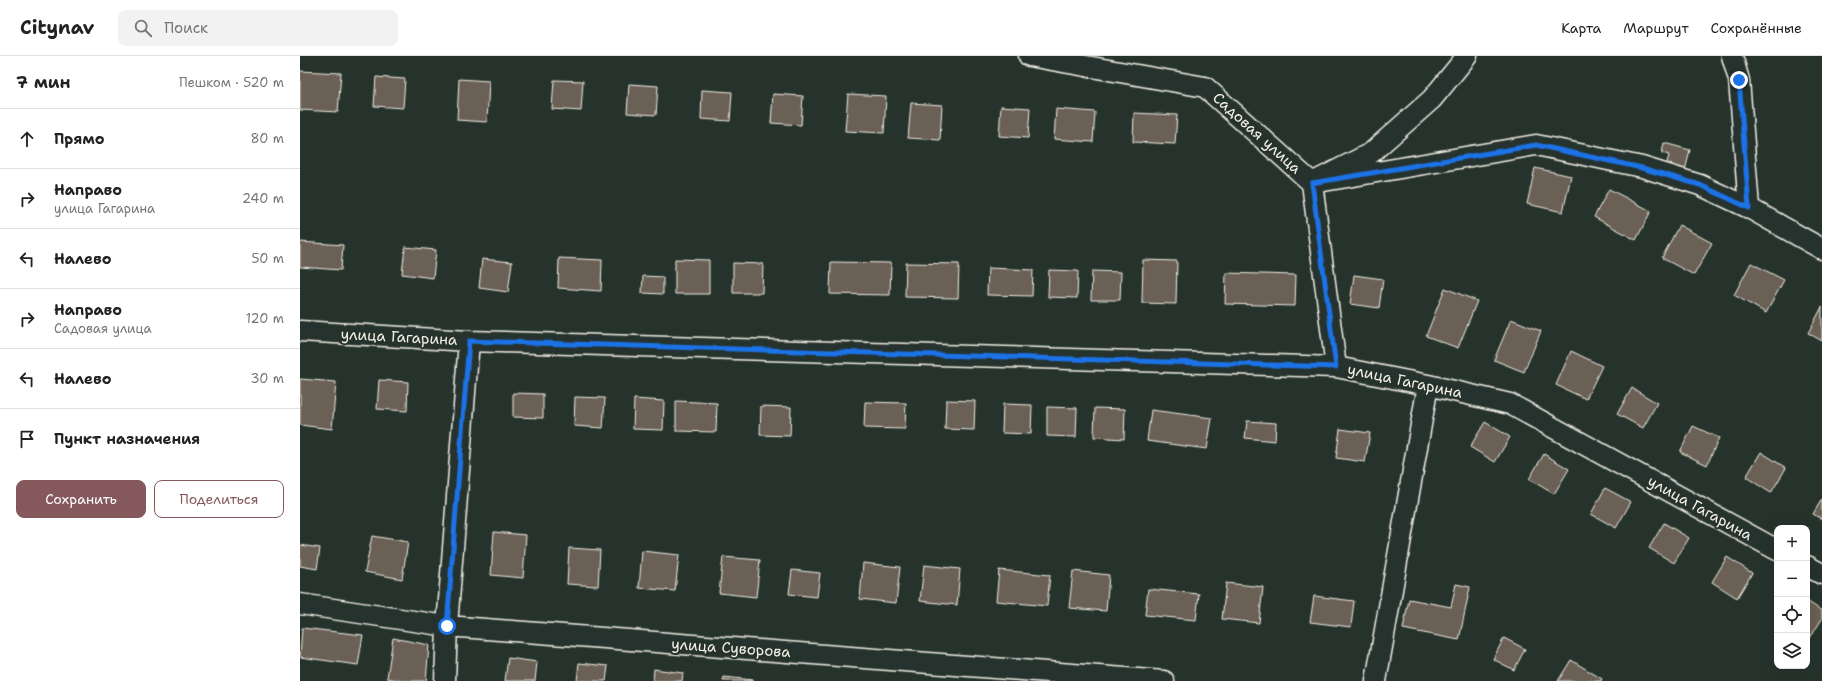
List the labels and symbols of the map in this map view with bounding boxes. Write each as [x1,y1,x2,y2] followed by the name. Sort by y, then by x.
[1730,71,1748,89] route end
[1208,88,1306,179] street label: Садовая улица
[340,324,458,350] street label: улица Гагарина
[1346,359,1465,403] street label: улица Гагарина
[1644,471,1756,545] street label: улица Гагарина
[438,617,456,635] route start
[671,634,792,662] street label: улица Суворова

